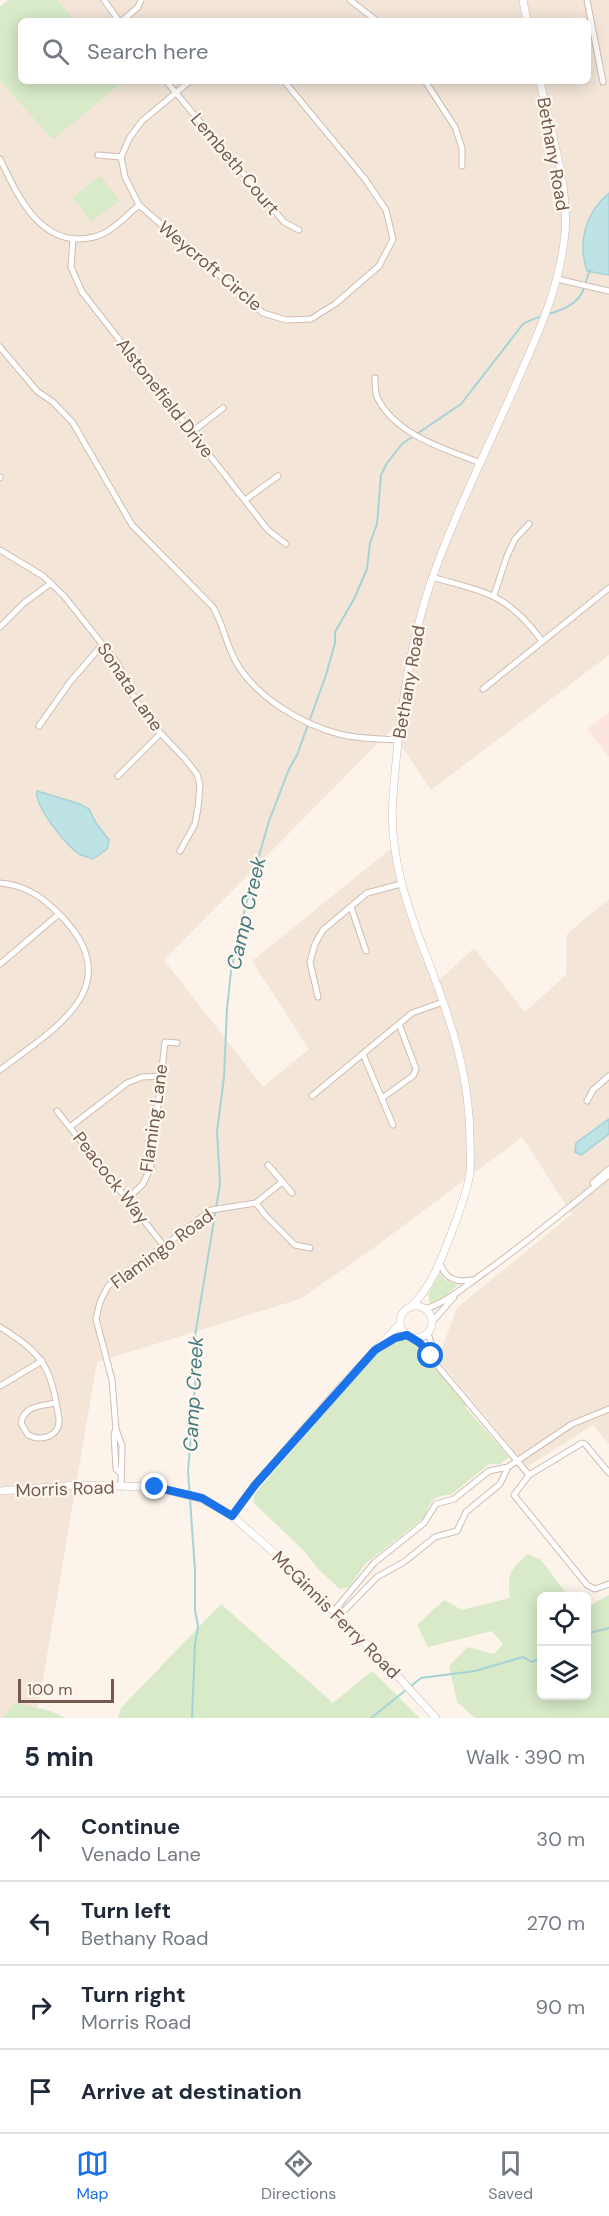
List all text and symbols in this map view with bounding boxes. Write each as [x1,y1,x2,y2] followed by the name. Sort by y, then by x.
[18,18,591,84] search box
[39,35,72,68] icon: search
[87,37,208,66] text: Search here
[531,95,575,213] street label: Bethany Road
[185,108,285,220] street label: Lembeth Court
[153,215,267,317] street label: Weycroft Circle
[111,333,219,463] street label: Alstonefield Drive
[387,623,431,741] street label: Bethany Road
[91,638,169,736] street label: Sonata Lane
[220,853,272,972] water label: Camp Creek
[135,1062,173,1174] street label: Flaming Lane
[67,1127,155,1229] street label: Peacock Way
[106,1204,218,1294] street label: Flamingo Road
[177,1335,209,1452] water label: Camp Creek
[417,1342,443,1368] route start
[141,1473,167,1499] route end
[15,1475,115,1503] street label: Morris Road
[267,1546,405,1684] street label: McGinnis Ferry Road
[537,1592,591,1700] map controls
[537,1592,591,1646] button: locate
[537,1646,591,1700] button: layers
[18,1676,114,1704] scale bar
[27,1679,72,1700] text: 100 m
[24,1740,94,1774] text: 5 min
[466,1744,585,1770] text: Walk · 390 m
[81,1812,180,1841] text: Continue
[24,1823,57,1856] icon: ahead
[536,1826,585,1852] text: 30 m
[81,1841,201,1867] text: Venado Lane
[81,1896,171,1925] text: Turn left
[24,1907,57,1940] icon: left
[527,1910,585,1936] text: 270 m
[81,1925,208,1951] text: Bethany Road
[81,1980,186,2009] text: Turn right
[24,1991,57,2024] icon: right
[536,1994,585,2020] text: 90 m
[81,2009,191,2035] text: Morris Road
[24,2075,57,2108] icon: arrive
[81,2077,302,2106] text: Arrive at destination
[76,2147,109,2204] tab: Map
[261,2147,336,2204] tab: Directions
[488,2147,533,2204] tab: Saved

